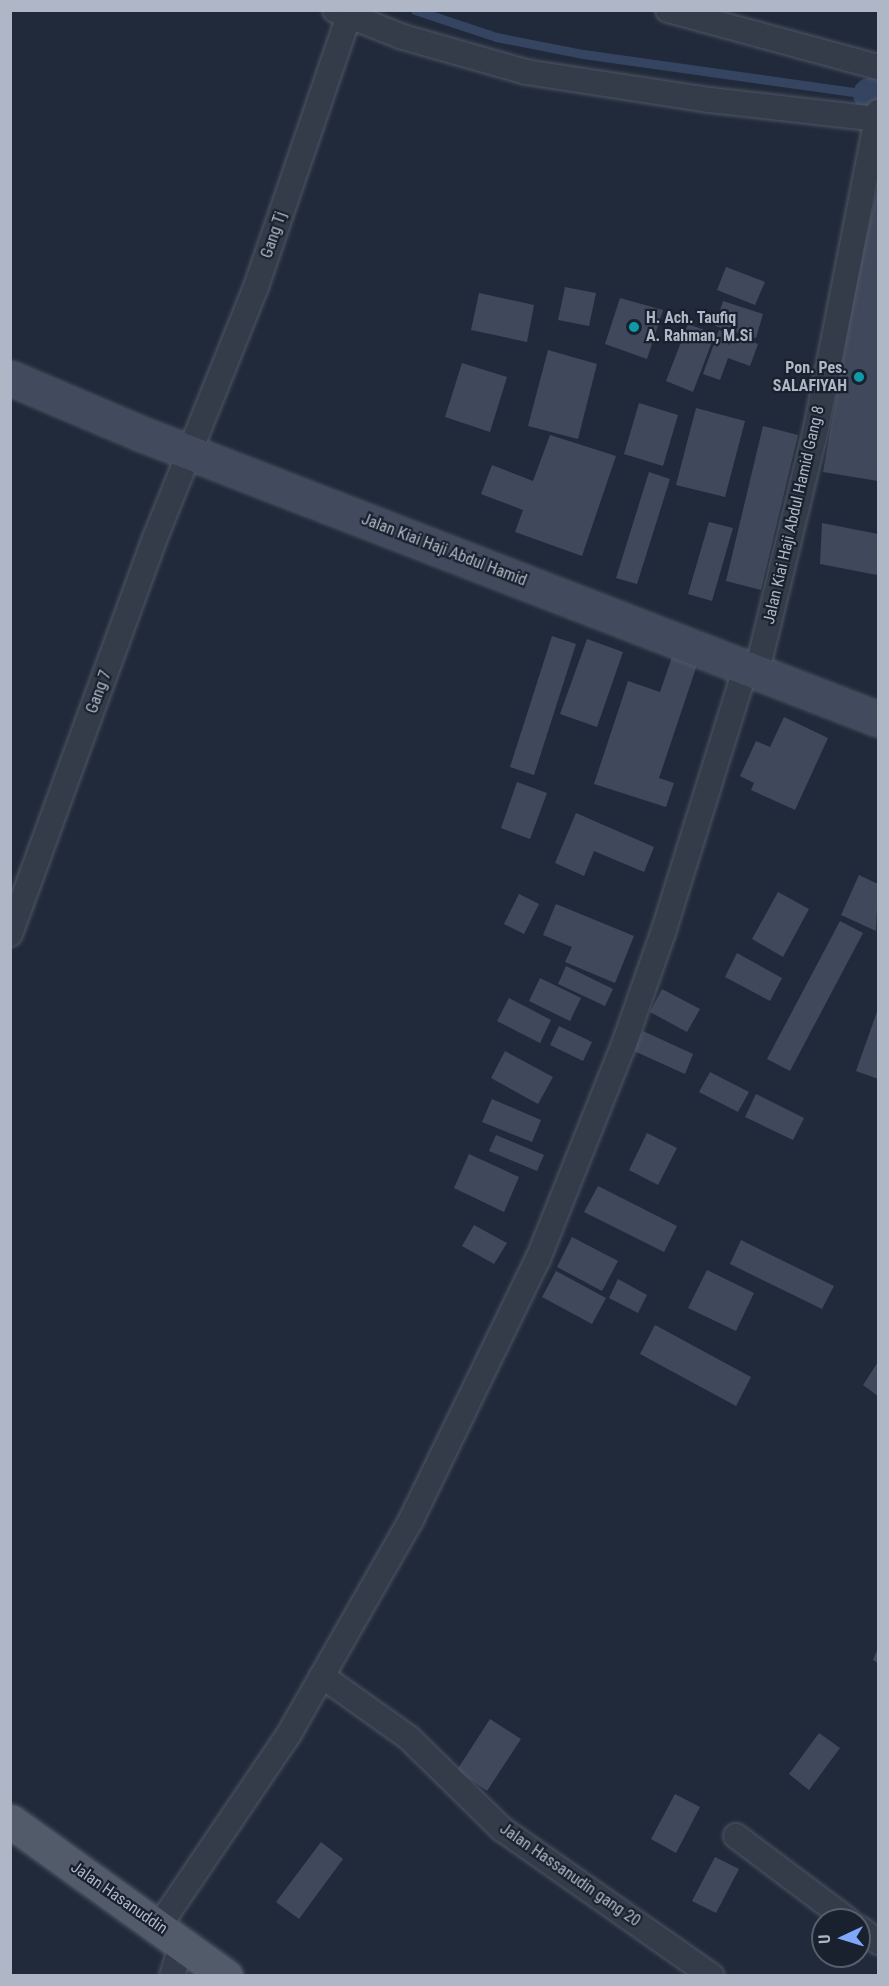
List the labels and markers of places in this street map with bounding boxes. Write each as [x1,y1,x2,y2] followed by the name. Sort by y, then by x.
[646,308,752,346] place label: H. Ach. Taufiq A. Rahman, M.Si
[627,320,641,334] marker: H. Ach. Taufiq A. Rahman, M.Si
[773,358,847,396] place label: Pon. Pes. SALAFIYAH
[852,370,866,384] marker: Pon. Pes. SALAFIYAH

